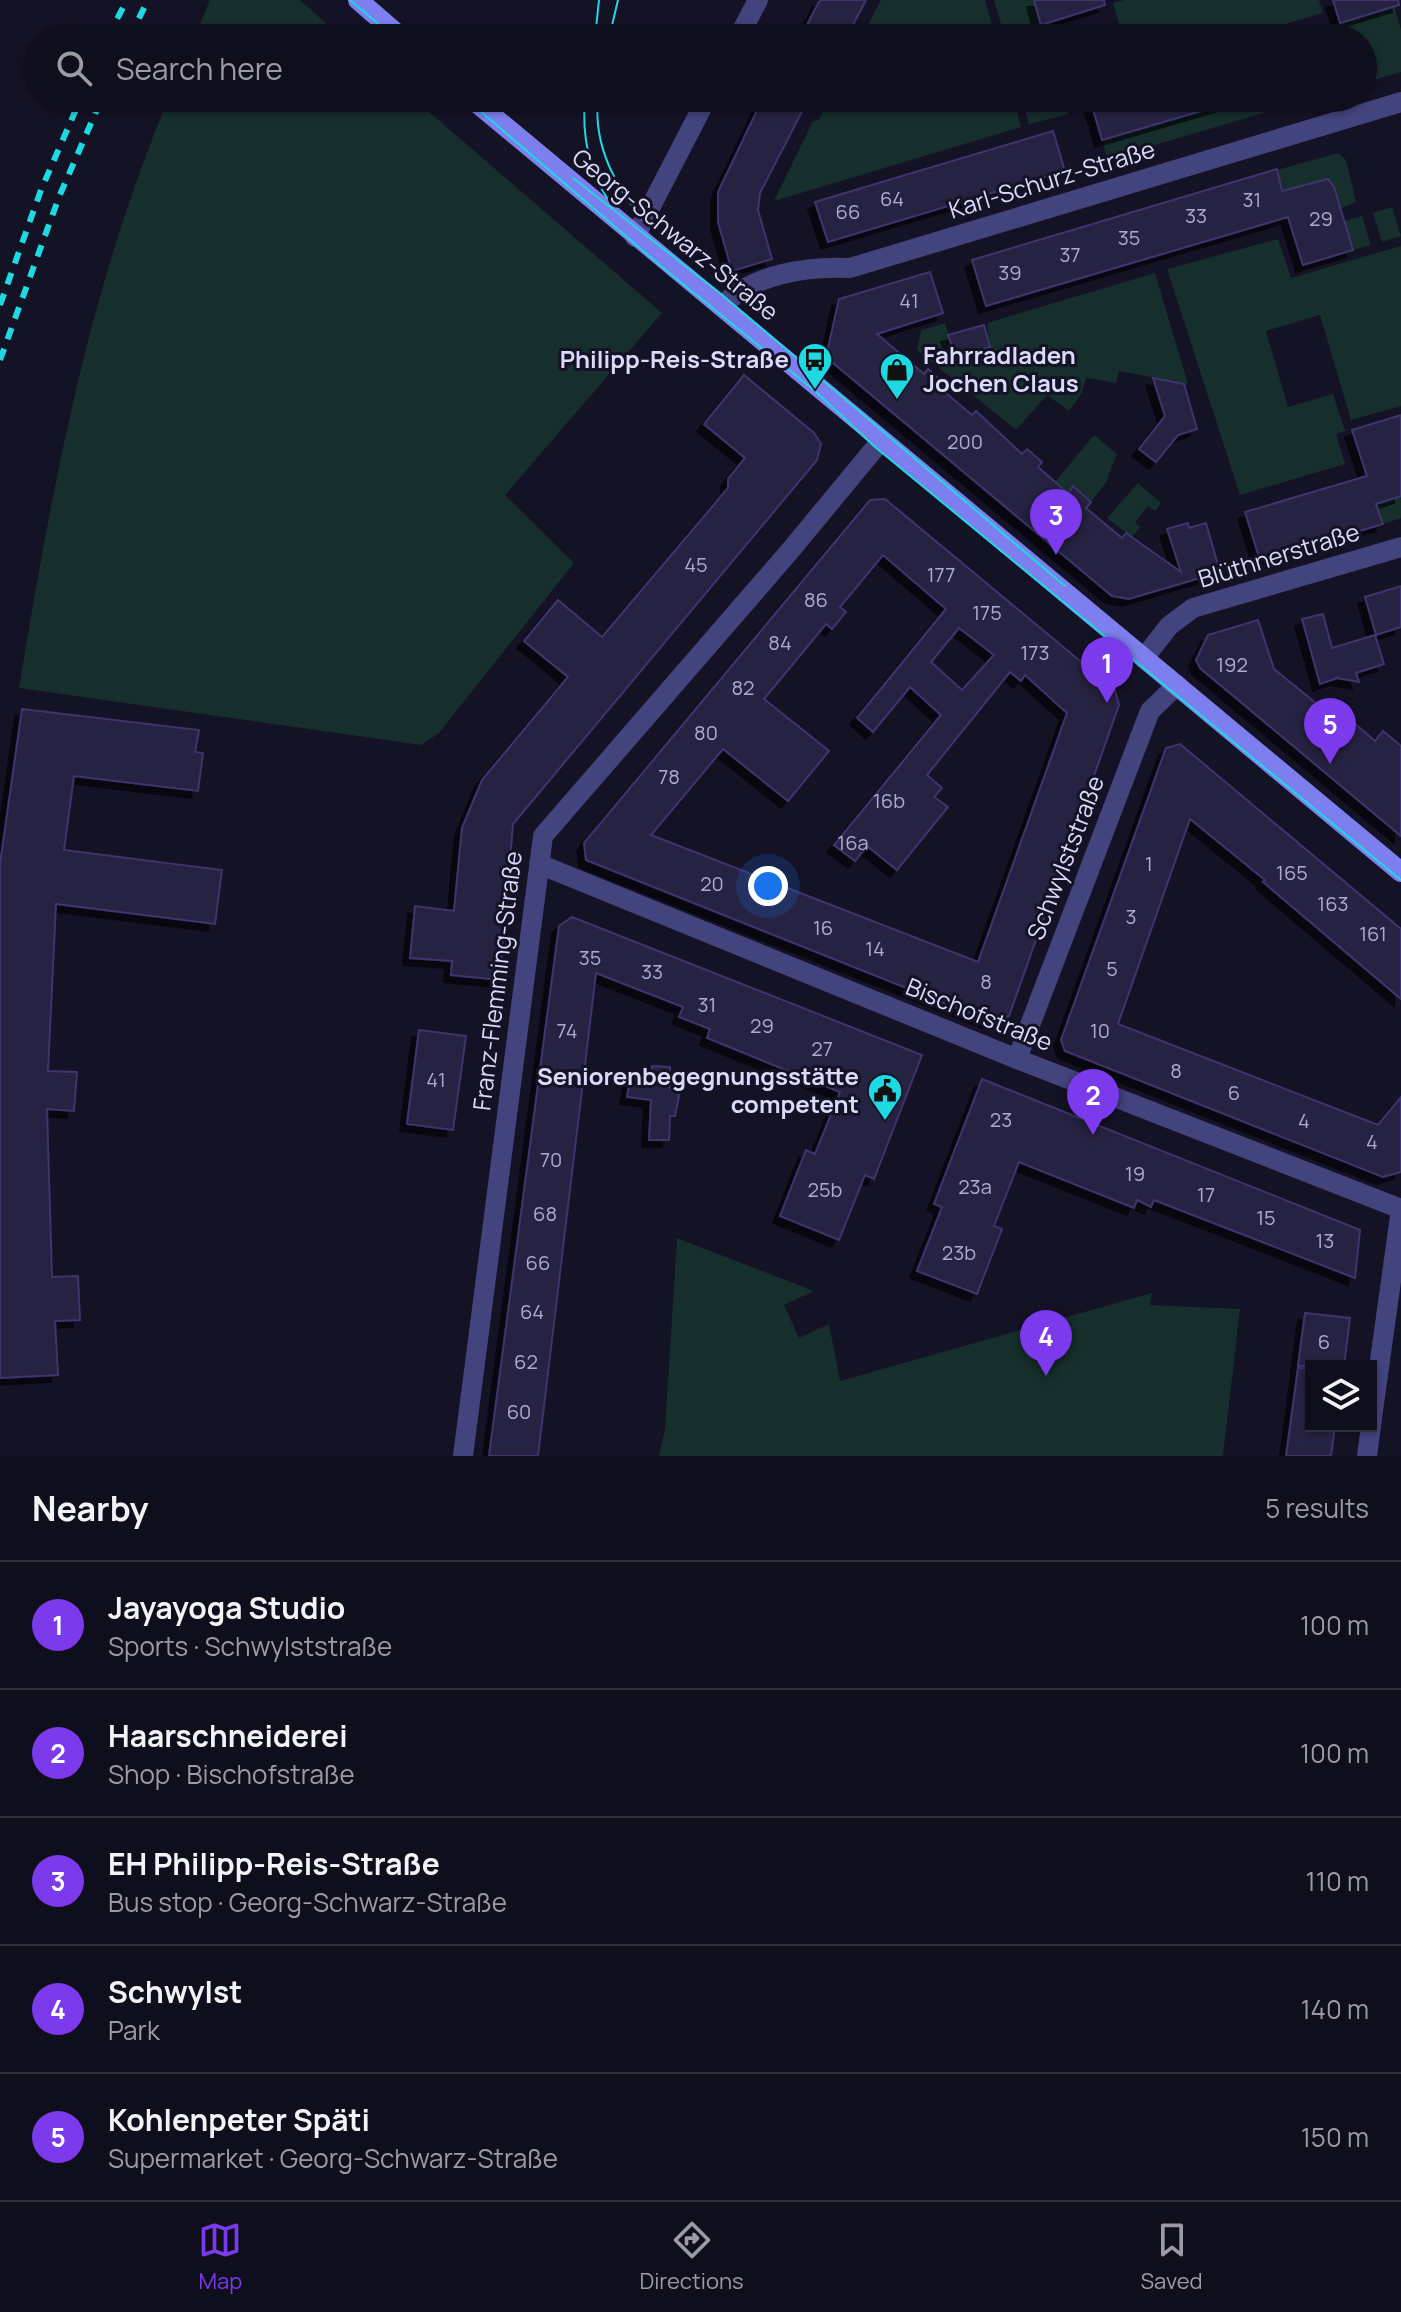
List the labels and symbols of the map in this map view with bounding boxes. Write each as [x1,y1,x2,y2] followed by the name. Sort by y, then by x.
[944,131,1159,226] street label: Karl-Schurz-Straße
[566,140,786,327] street label: Georg-Schwarz-Straße
[880,185,904,212] house number: 64
[1243,186,1261,213] house number: 31
[836,198,860,225] house number: 66
[1185,202,1207,229] house number: 33
[1309,205,1333,232] house number: 29
[1118,224,1140,251] house number: 35
[1059,241,1081,268] house number: 37
[998,259,1022,286] house number: 39
[899,287,919,314] house number: 41
[923,338,1079,399] place label: Fahrradladen Jochen Claus
[796,341,834,391] bus stop icon: Philipp-Reis-Straße
[560,342,789,375] place label: Philipp-Reis-Straße
[878,351,916,401] shop icon: Fahrradladen Jochen Claus
[947,428,983,455] house number: 200
[1030,489,1082,555] pin: 3
[1194,514,1363,595] street label: Blüthnerstraße
[684,551,708,578] house number: 45
[927,561,955,588] house number: 177
[804,586,828,613] house number: 86
[972,599,1002,626] house number: 175
[768,629,792,656] house number: 84
[1081,637,1133,703] pin: 1
[1021,639,1049,666] house number: 173
[1216,651,1248,678] house number: 192
[731,674,755,701] house number: 82
[1304,698,1356,764] pin: 5
[694,719,718,746] house number: 80
[658,763,680,790] house number: 78
[1018,771,1111,944] street label: Schwylststraße
[873,787,905,814] house number: 16b
[837,829,869,856] house number: 16a
[464,849,529,1112] street label: Franz-Flemming-Straße
[1145,850,1153,877] house number: 1
[1276,859,1308,886] house number: 165
[748,866,788,906] your location
[700,870,724,897] house number: 20
[1317,890,1349,917] house number: 163
[1125,903,1137,930] house number: 3
[813,914,833,941] house number: 16
[1359,920,1387,947] house number: 161
[865,935,885,962] house number: 14
[579,944,601,971] house number: 35
[1106,955,1118,982] house number: 5
[641,958,663,985] house number: 33
[980,968,992,995] house number: 8
[901,969,1058,1058] street label: Bischofstraße
[698,991,716,1018] house number: 31
[750,1012,774,1039] house number: 29
[556,1017,578,1044] house number: 74
[1090,1017,1110,1044] house number: 10
[811,1035,833,1062] house number: 27
[1170,1057,1182,1084] house number: 8
[537,1059,859,1120] place label: Seniorenbegegnungsstätte competent
[426,1066,446,1093] house number: 41
[1067,1069,1119,1135] pin: 2
[866,1072,904,1122] public building icon: Seniorenbegegnungsstätte competent
[1228,1079,1240,1106] house number: 6
[990,1106,1012,1133] house number: 23
[1298,1107,1310,1134] house number: 4
[1366,1128,1378,1155] house number: 4
[540,1146,562,1173] house number: 70
[1125,1160,1145,1187] house number: 19
[958,1173,992,1200] house number: 23a
[808,1176,843,1203] house number: 25b
[1197,1181,1215,1208] house number: 17
[533,1200,557,1227] house number: 68
[1256,1204,1276,1231] house number: 15
[1316,1227,1334,1254] house number: 13
[942,1239,976,1266] house number: 23b
[526,1249,550,1276] house number: 66
[520,1298,544,1325] house number: 64
[1020,1310,1072,1376] pin: 4
[1318,1328,1330,1355] house number: 6
[514,1348,538,1375] house number: 62
[507,1398,531,1425] house number: 60

